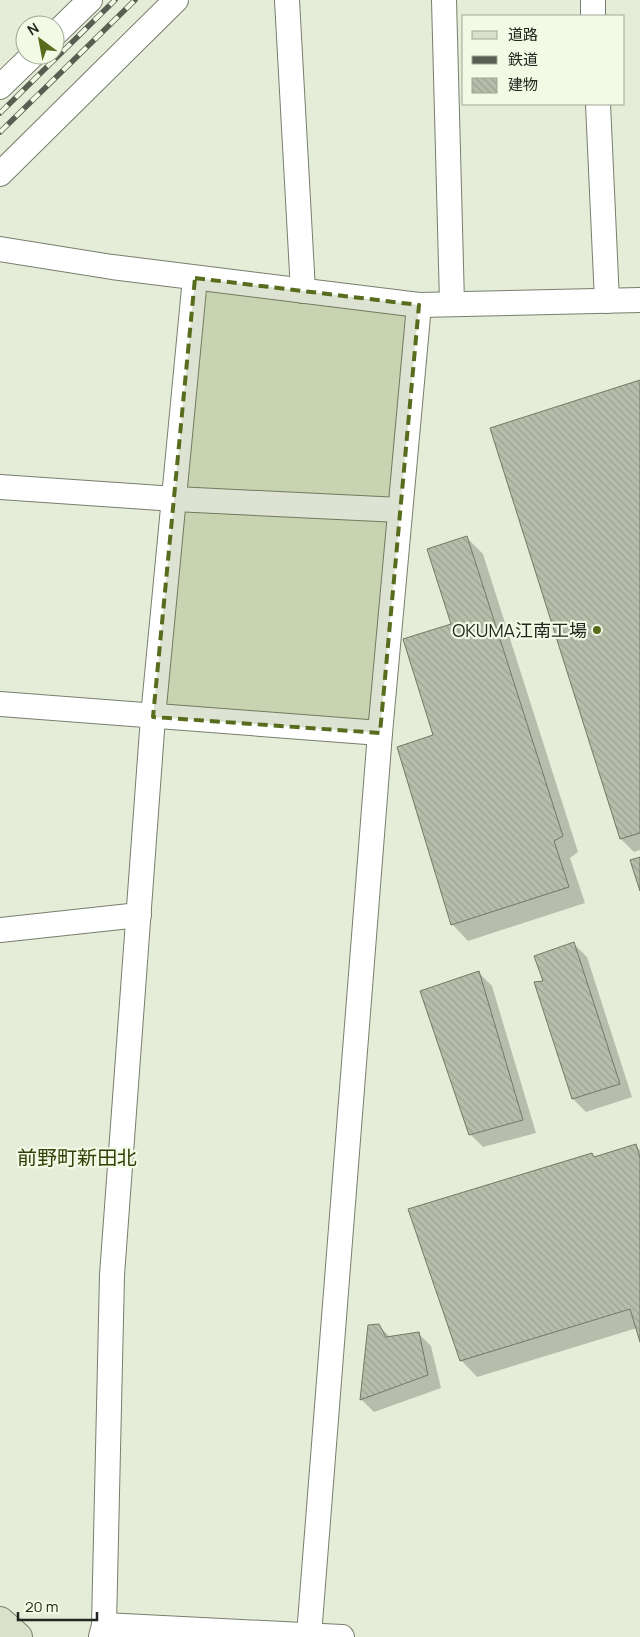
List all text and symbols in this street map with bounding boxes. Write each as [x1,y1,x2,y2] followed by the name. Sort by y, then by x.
[15,15,65,65] north arrow
[462,15,625,105] legend
[24,18,42,39] text: N
[508,24,538,45] text: 道路
[508,49,538,70] text: 鉄道
[508,74,538,95] text: 建物
[452,618,587,642] place label: OKUMA江南工場
[591,624,603,636] marker: OKUMA江南工場
[17,1144,137,1171] district label: 前野町新田北
[18,1590,96,1622] scale bar
[25,1596,58,1617] text: 20 m

